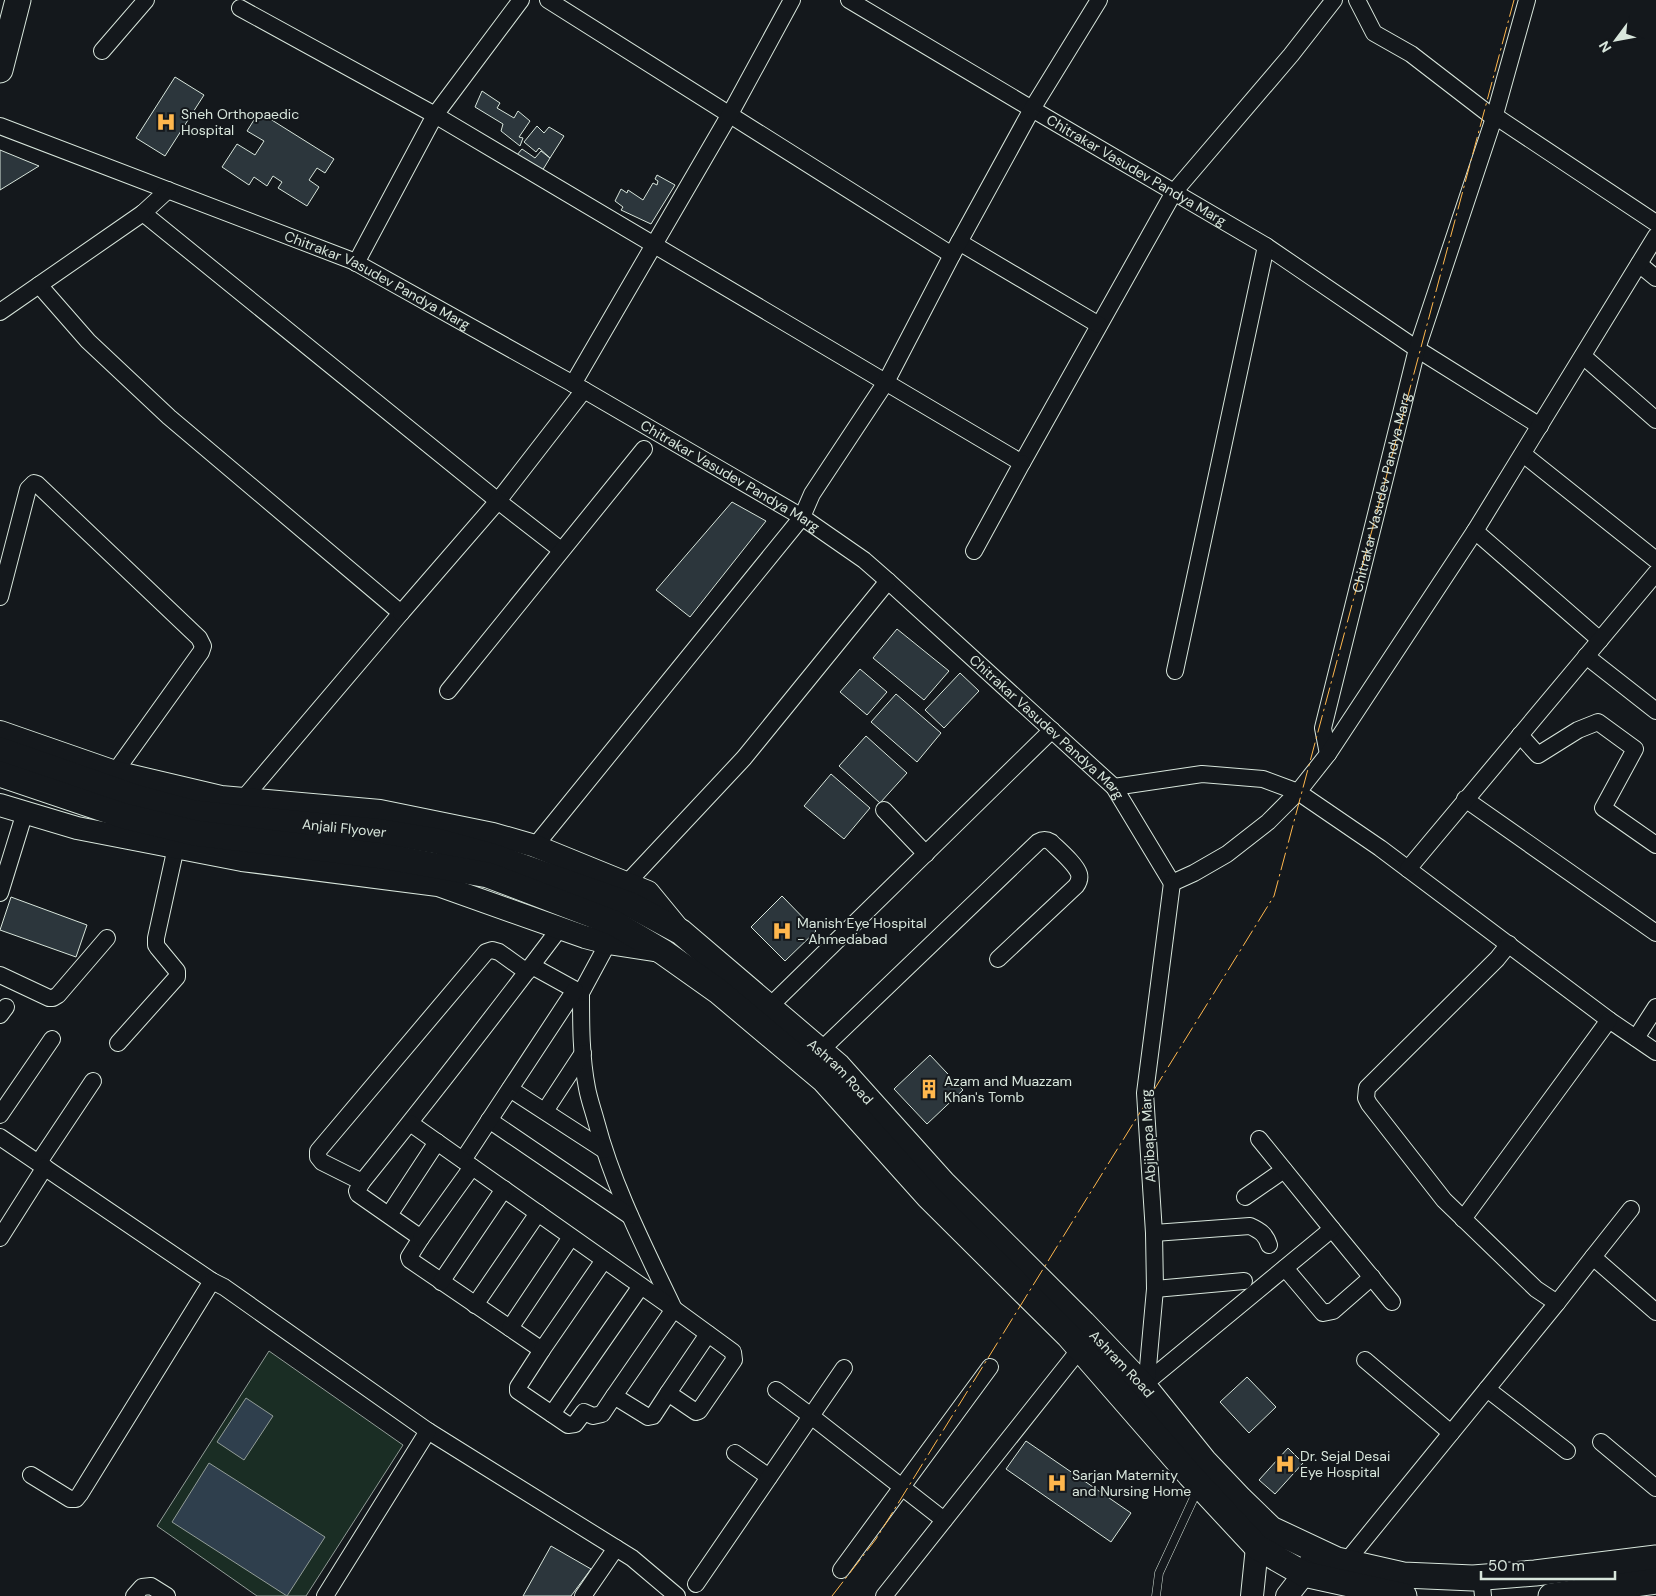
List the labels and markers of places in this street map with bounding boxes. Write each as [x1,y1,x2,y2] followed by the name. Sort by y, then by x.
[181,105,299,139] place label: Sneh Orthopaedic Hospital
[155,111,177,133] hospital icon: Sneh Orthopaedic Hospital
[797,914,927,948] place label: Manish Eye Hospital - Ahmedabad
[771,920,793,942] hospital icon: Manish Eye Hospital - Ahmedabad
[944,1072,1072,1106] place label: Azam and Muazzam Khan's Tomb
[918,1078,940,1100] building icon: Azam and Muazzam Khan's Tomb
[1300,1447,1390,1481] place label: Dr. Sejal Desai Eye Hospital
[1274,1453,1296,1475] hospital icon: Dr. Sejal Desai Eye Hospital
[1072,1466,1191,1500] place label: Sarjan Maternity and Nursing Home
[1046,1472,1068,1494] hospital icon: Sarjan Maternity and Nursing Home

